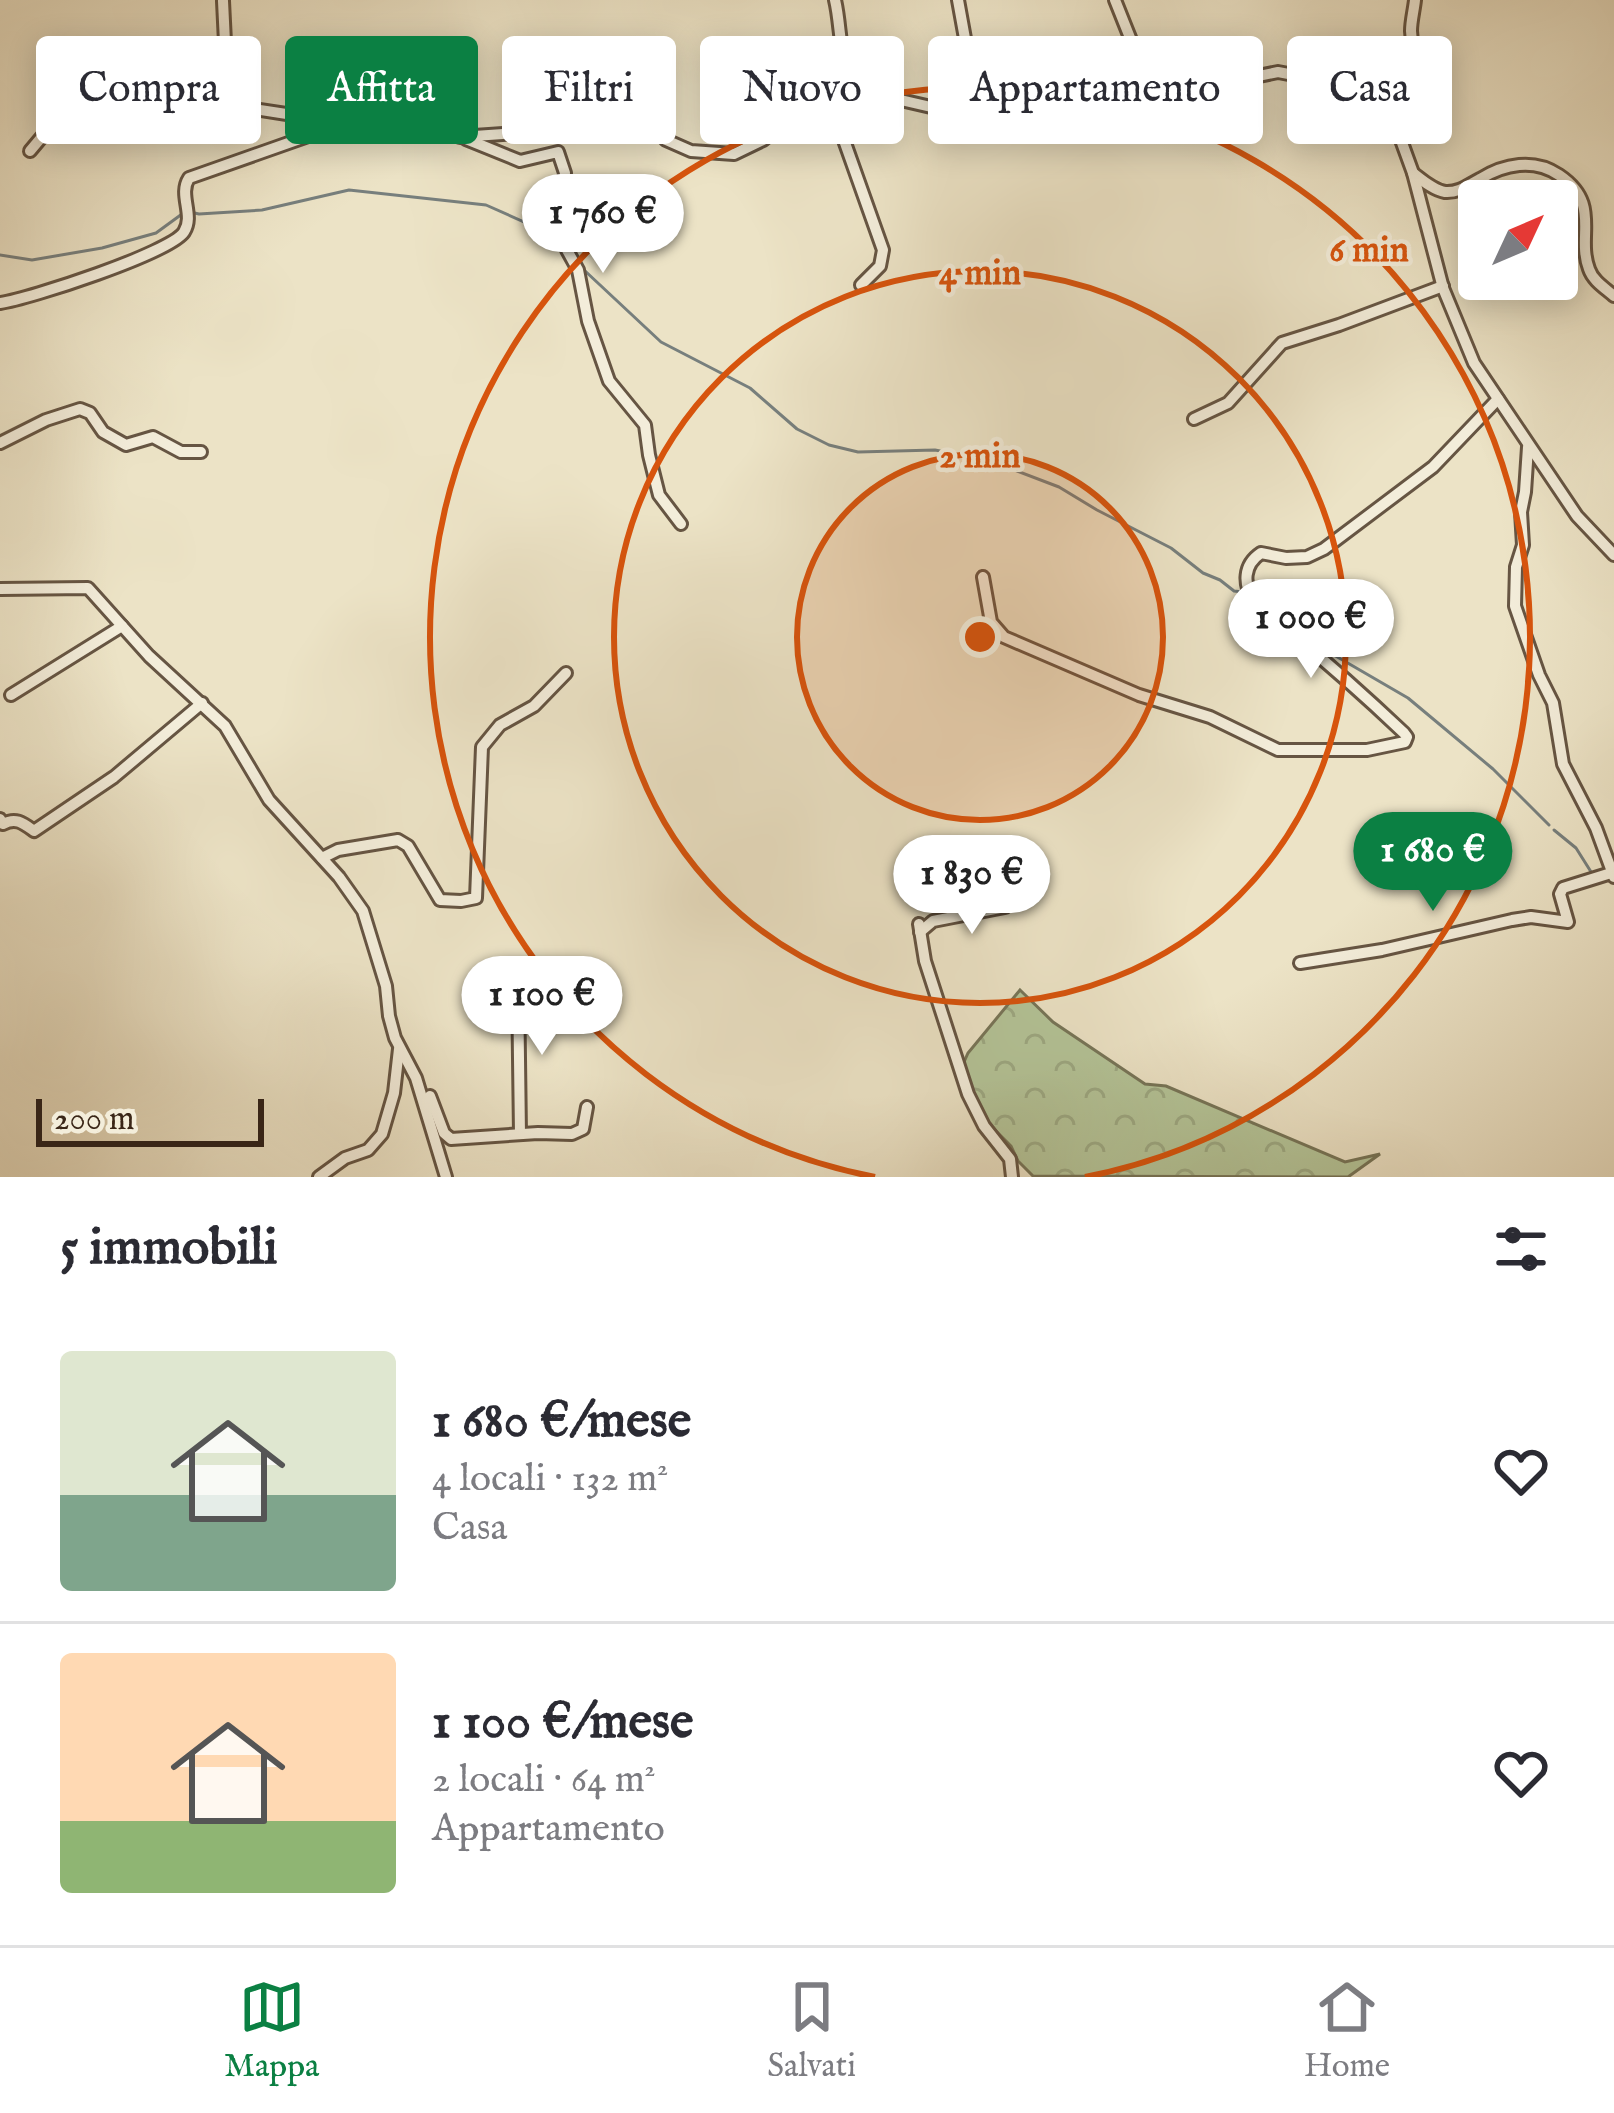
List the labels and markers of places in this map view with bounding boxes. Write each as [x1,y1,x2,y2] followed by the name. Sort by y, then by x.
[492,174,714,276] pin: 1 760 €
[1200,579,1422,681] pin: 1 000 €
[959,616,1001,658] centre of rings
[1322,812,1544,914] pin: 1 680 €
[861,835,1083,937] pin: 1 830 €
[431,956,653,1058] pin: 1 100 €

